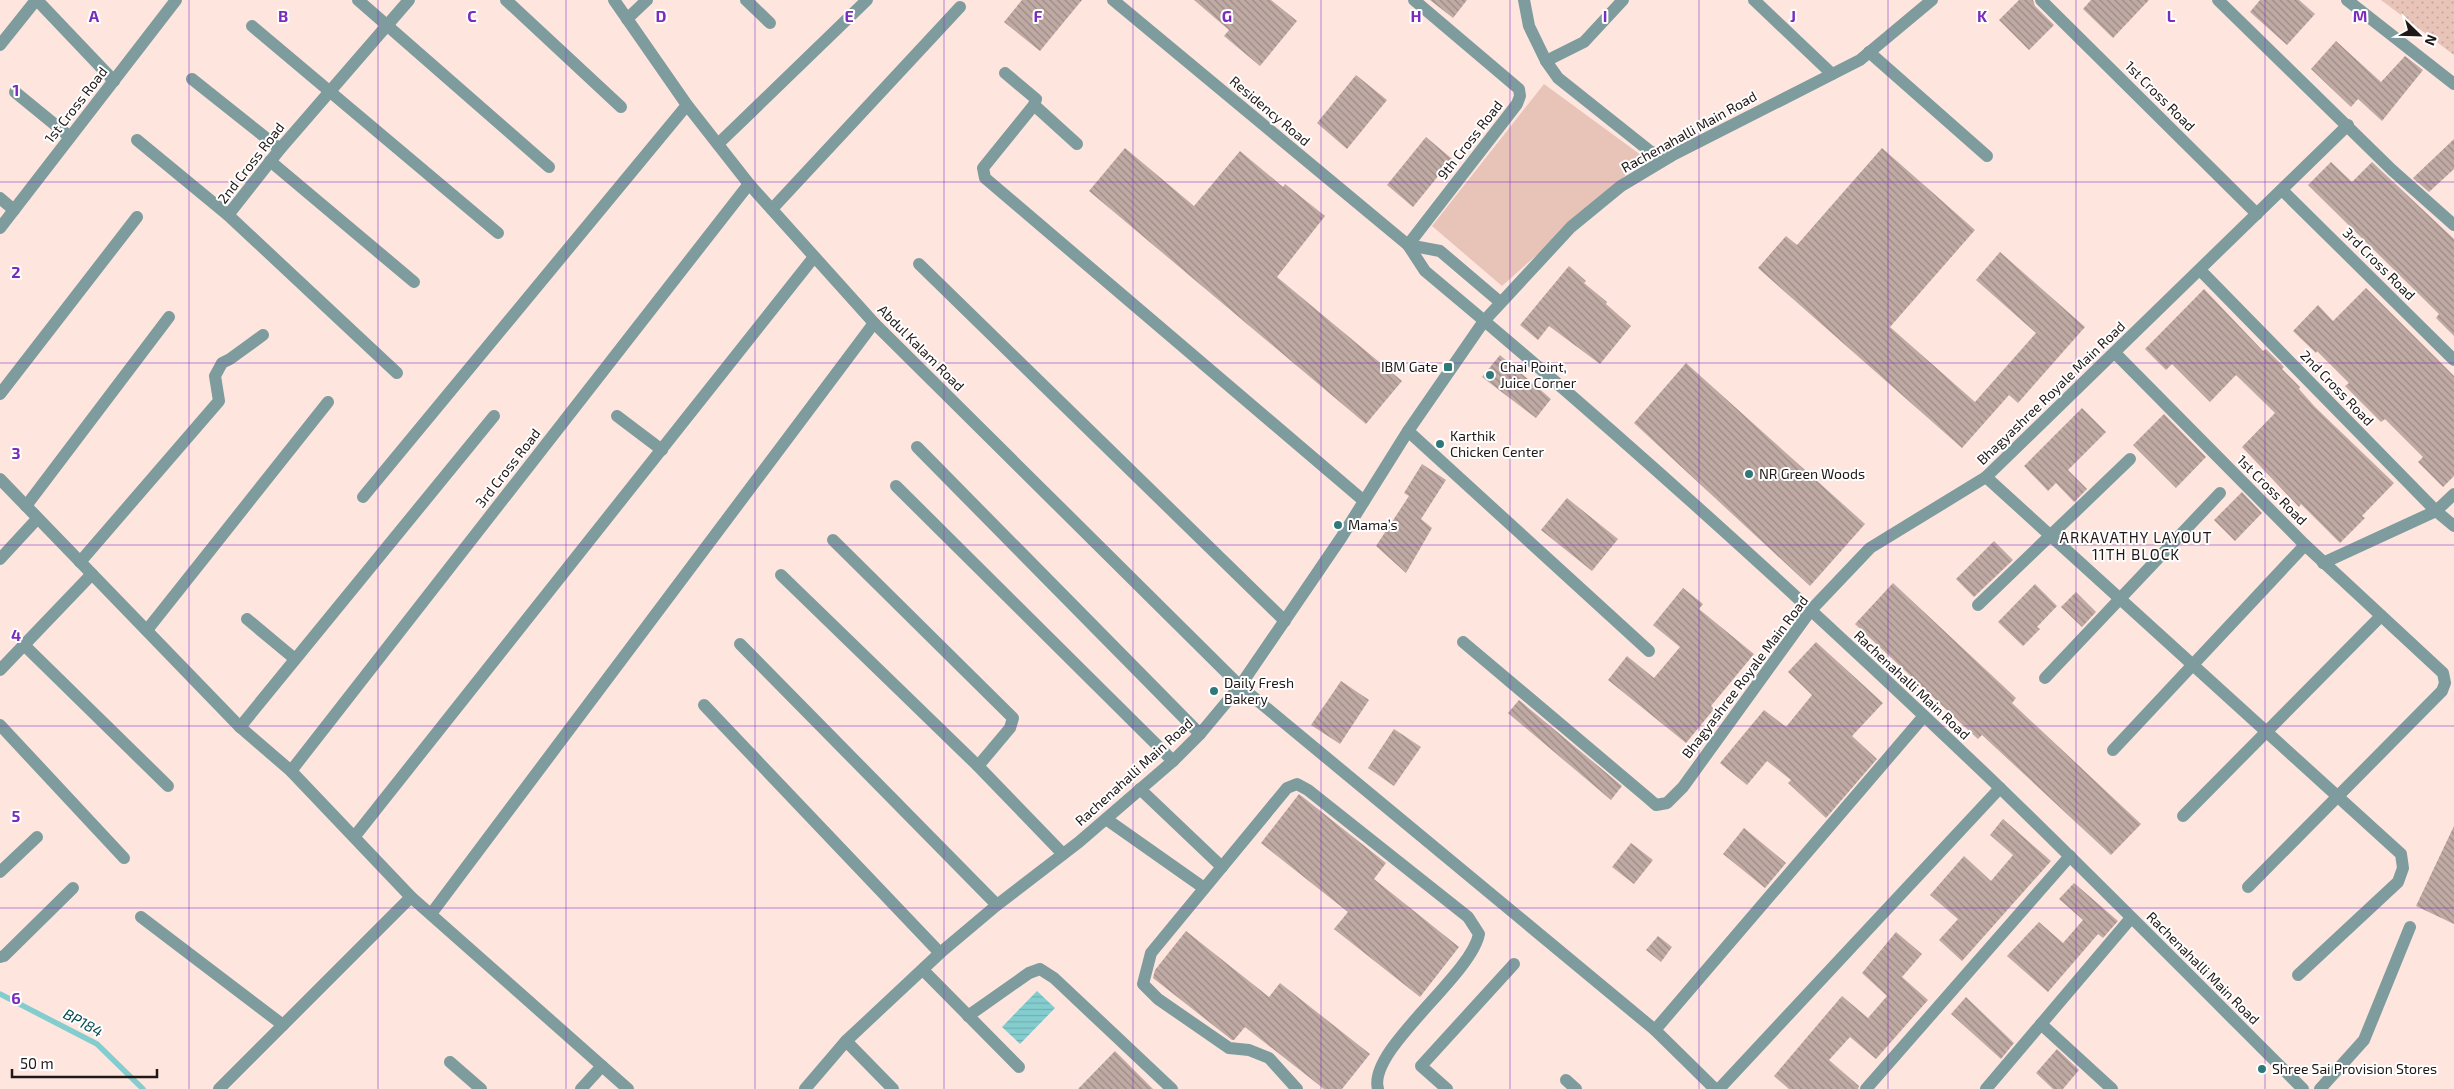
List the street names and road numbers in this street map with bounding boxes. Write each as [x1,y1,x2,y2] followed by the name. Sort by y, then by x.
[2122,57,2199,134] street label: 1st Cross Road
[41,63,111,146] street label: 1st Cross Road
[1227,72,1314,149] street label: Residency Road
[1618,87,1759,176] street label: Rachenahalli Main Road
[1433,97,1506,183] street label: 9th Cross Road
[214,119,288,207] street label: 2nd Cross Road
[2340,224,2419,303] street label: 3rd Cross Road
[875,301,968,394] street label: Abdul Kalam Road
[1973,317,2128,468] street label: Bhagyashree Royale Main Road
[2297,346,2378,429] street label: 2nd Cross Road
[472,425,544,510] street label: 3rd Cross Road
[2234,451,2311,528] street label: 1st Cross Road
[1678,592,1811,761] street label: Bhagyashree Royale Main Road
[1851,626,1974,743] street label: Rachenahalli Main Road
[1071,714,1196,829] street label: Rachenahalli Main Road
[2143,908,2263,1028] street label: Rachenahalli Main Road

